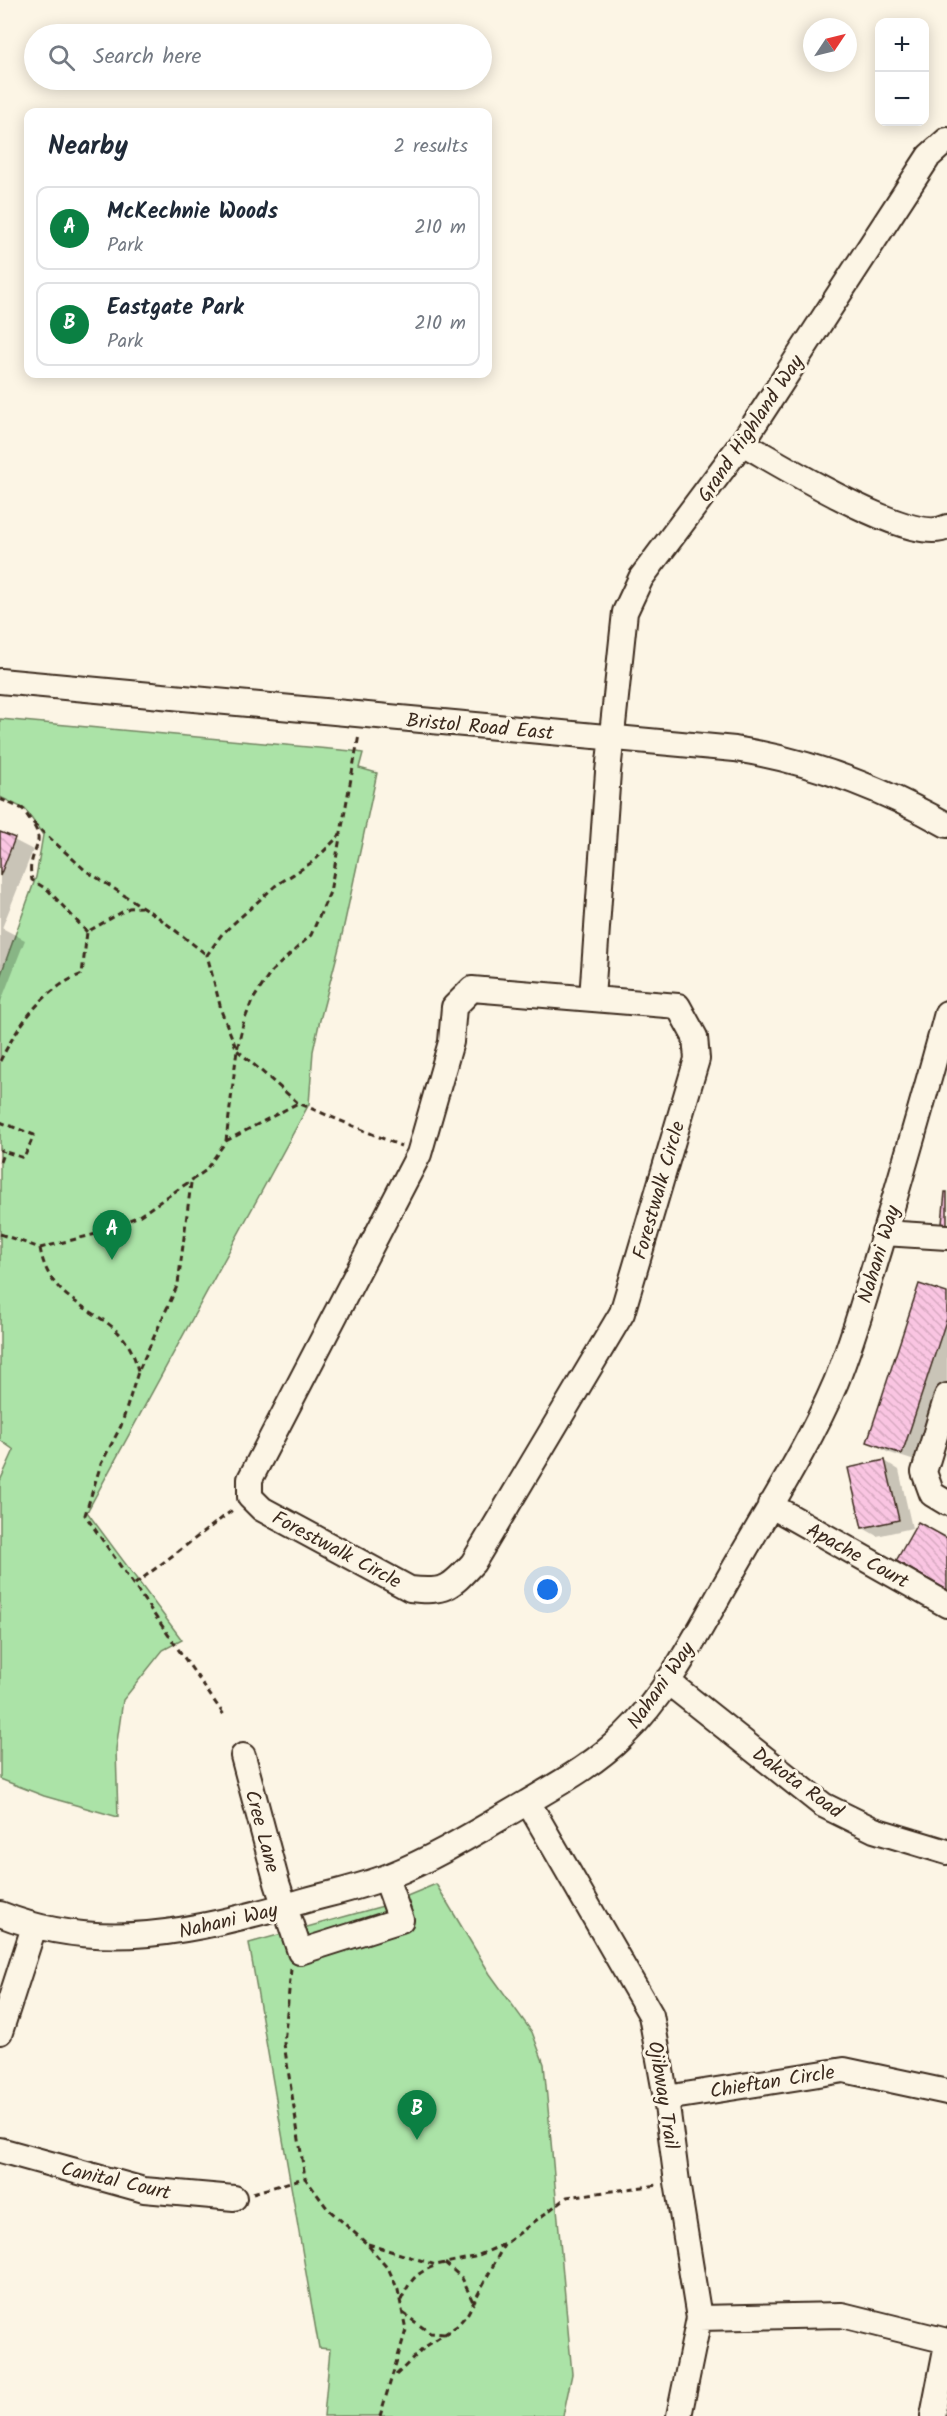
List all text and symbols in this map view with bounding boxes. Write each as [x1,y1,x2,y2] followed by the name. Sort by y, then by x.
[803,18,857,72] north arrow
[875,18,929,126] map controls
[875,18,929,72] button: +
[24,24,492,90] search box
[93,40,201,75] text: Search here
[45,41,78,74] icon: search
[875,72,929,126] button: −
[48,126,128,168] text: Nearby
[393,131,468,163] text: 2 results
[107,195,278,230] text: McKechnie Woods
[63,212,76,244] text: A
[414,212,466,244] text: 210 m
[107,230,143,262] text: Park
[107,291,244,326] text: Eastgate Park
[63,308,76,340] text: B
[414,308,466,340] text: 210 m
[107,326,143,358] text: Park
[690,348,814,510] street label: Grand Highland Way
[405,706,555,750] street label: Bristol Road East
[625,1118,695,1264] street label: Forestwalk Circle
[850,1201,910,1307] street label: Nahani Way
[92,1210,132,1260] pin: A
[266,1503,407,1598] street label: Forestwalk Circle
[800,1515,914,1598] street label: Apache Court
[533,1575,562,1604] your location
[620,1635,704,1737] street label: Nahani Way
[745,1740,850,1828] street label: Dakota Road
[235,1787,287,1877] street label: Cree Lane
[176,1895,282,1949] street label: Nahani Way
[638,2039,686,2152] street label: Ojibway Trail
[708,2057,837,2109] street label: Chieftan Circle
[398,2090,436,2140] pin: B
[57,2154,174,2210] street label: Canital Court

